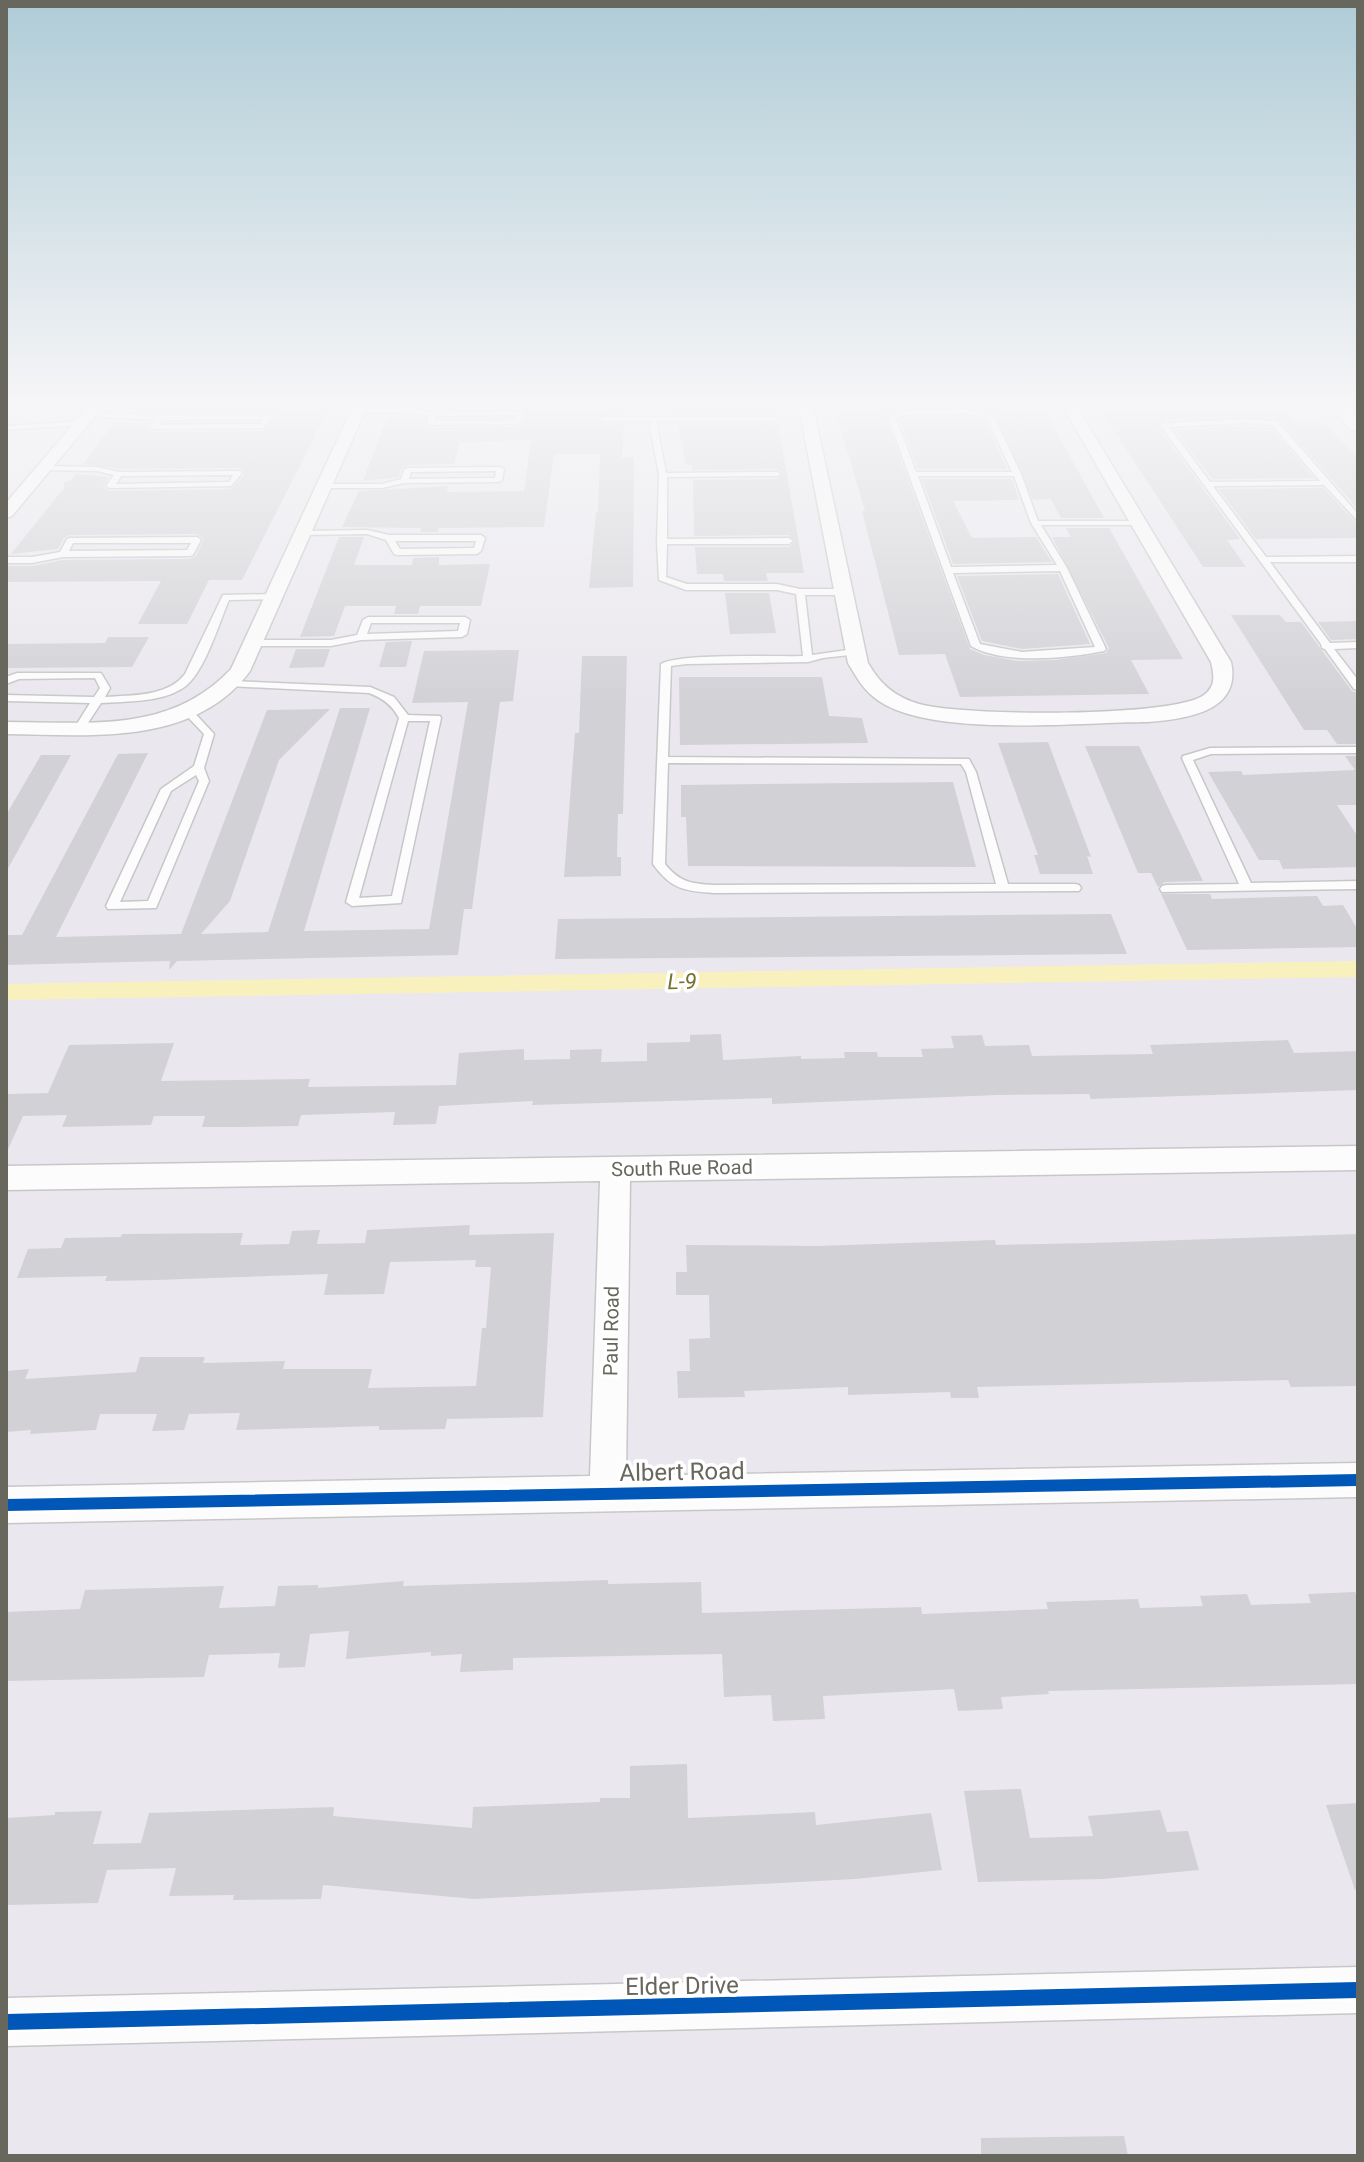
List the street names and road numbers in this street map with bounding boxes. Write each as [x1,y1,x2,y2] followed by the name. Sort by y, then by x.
[611,1155,753,1181] street label: South Rue Road
[598,1286,624,1376] street label: Paul Road
[619,1457,745,1487] street label: Albert Road
[625,1971,739,2001] street label: Elder Drive

